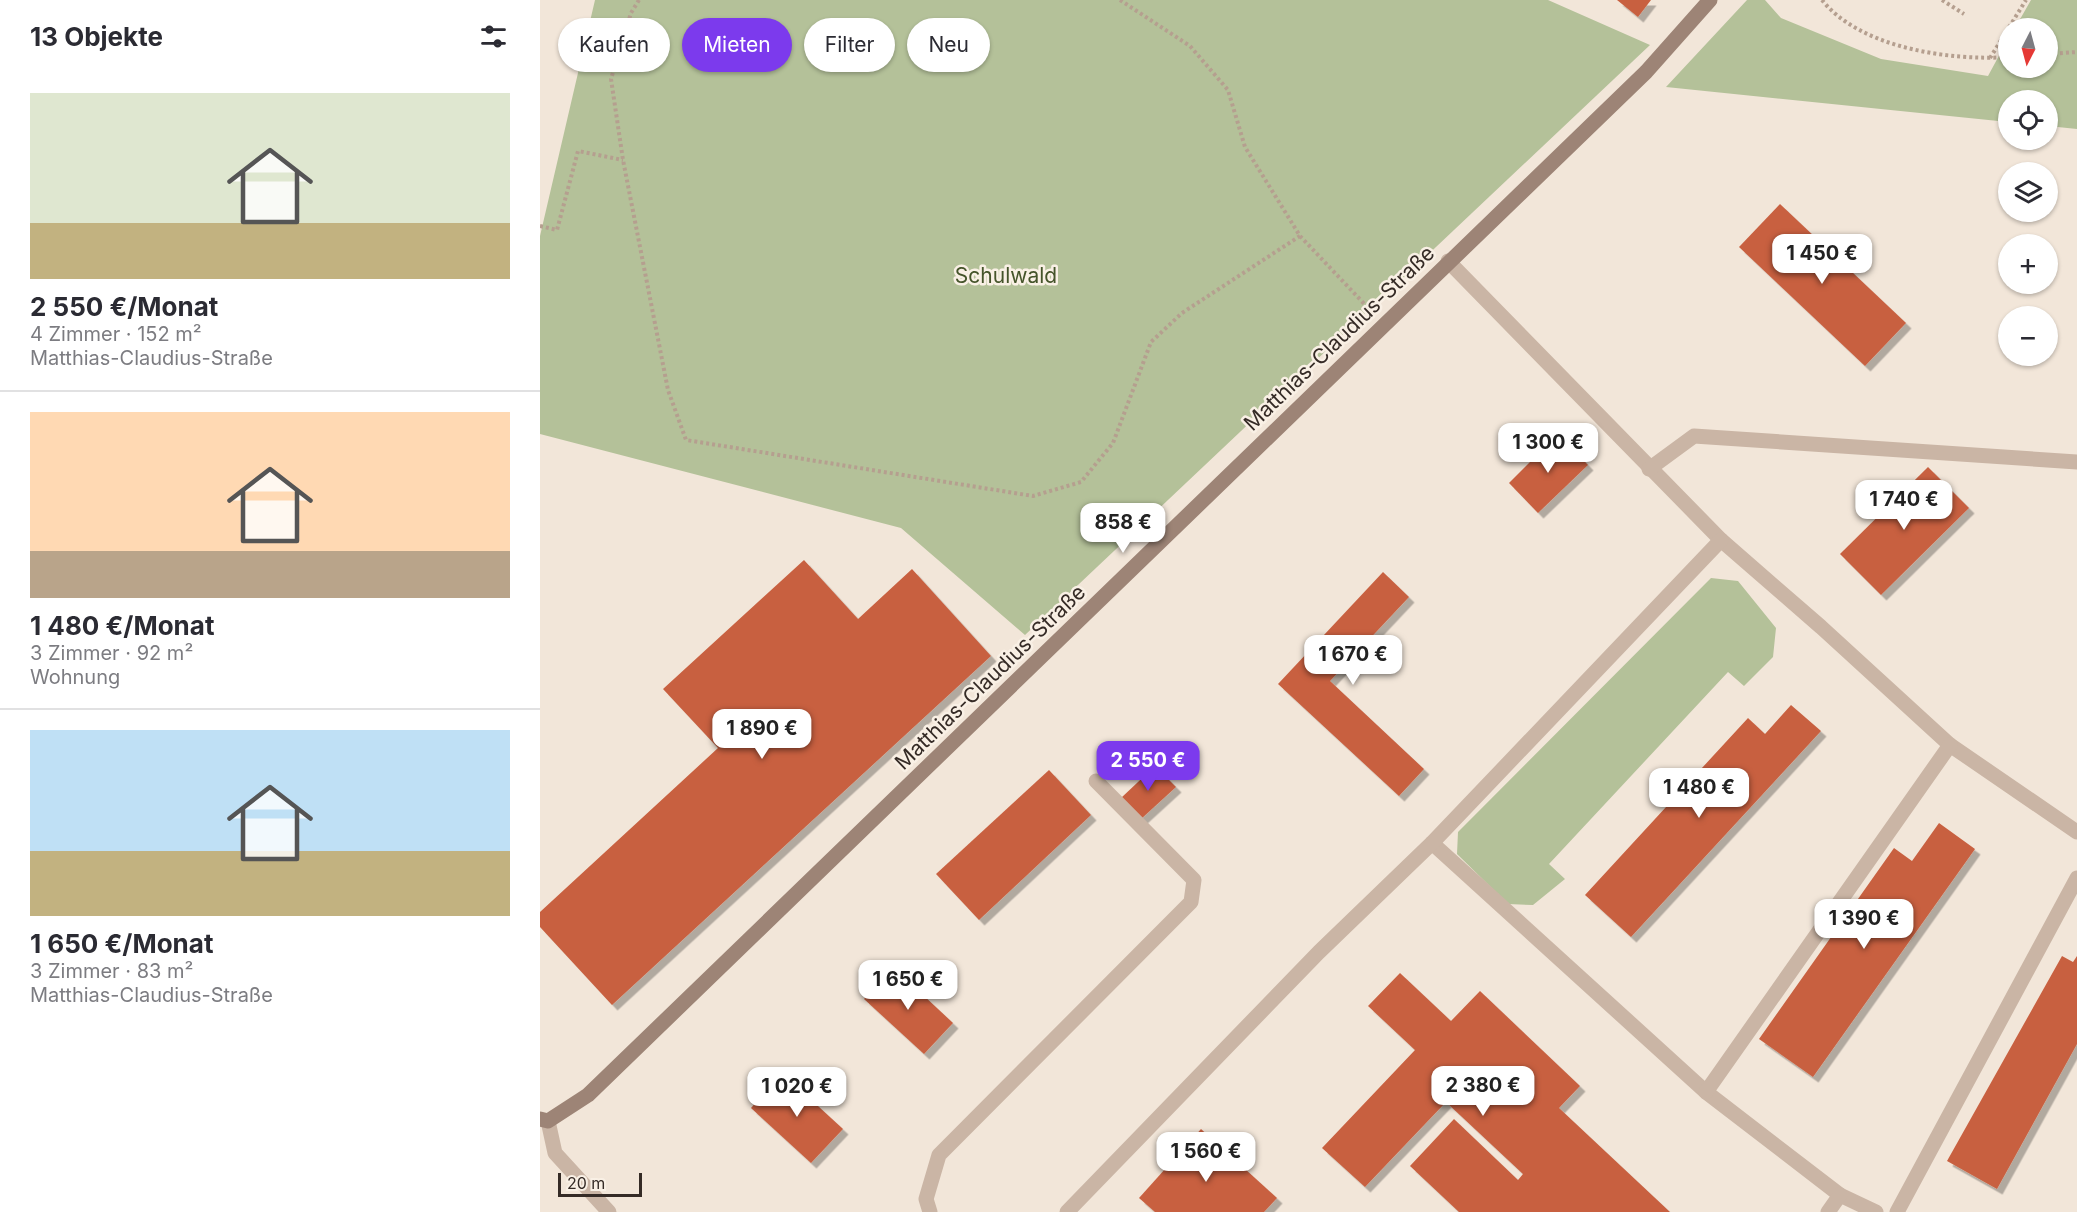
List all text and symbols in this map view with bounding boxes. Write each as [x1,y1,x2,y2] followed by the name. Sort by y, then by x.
[558,18,670,72] chip: Kaufen
[682,18,792,72] chip: Mieten
[804,18,895,72] chip: Filter
[907,18,990,72] chip: Neu
[1998,18,2058,78] north arrow
[1998,18,2058,366] map controls
[477,20,510,53] icon: filters
[30,21,163,52] text: 13 Objekte
[1998,90,2058,150] button: locate
[216,132,324,240] icon: home
[1998,162,2058,222] button: layers
[1767,234,1877,285] pin: 1 450 €
[1998,234,2058,294] button: +
[1239,240,1439,436] street label: Matthias-Claudius-Straße
[1786,241,1858,265] text: 1 450 €
[955,263,1057,288] park label: Schulwald
[30,291,218,322] text: 2 550 €/Monat
[1998,306,2058,366] button: −
[30,322,202,346] text: 4 Zimmer · 152 m²
[30,346,273,370] text: Matthias-Claudius-Straße
[1493,423,1603,474] pin: 1 300 €
[1512,430,1584,454] text: 1 300 €
[216,451,324,559] icon: home
[1849,480,1959,531] pin: 1 740 €
[1869,487,1939,511] text: 1 740 €
[1081,503,1165,554] pin: 858 €
[1094,510,1152,534] text: 858 €
[890,579,1090,775] street label: Matthias-Claudius-Straße
[30,610,214,641] text: 1 480 €/Monat
[1298,635,1408,686] pin: 1 670 €
[30,641,193,665] text: 3 Zimmer · 92 m²
[1318,642,1388,666] text: 1 670 €
[30,665,120,689] text: Wohnung
[707,709,817,760] pin: 1 890 €
[726,716,798,740] text: 1 890 €
[1093,741,1203,792] pin: 2 550 €
[1111,748,1185,772] text: 2 550 €
[1644,768,1754,819] pin: 1 480 €
[216,769,324,877] icon: home
[1663,775,1735,799] text: 1 480 €
[1809,899,1919,950] pin: 1 390 €
[1828,906,1900,930] text: 1 390 €
[30,928,213,959] text: 1 650 €/Monat
[30,959,193,983] text: 3 Zimmer · 83 m²
[853,960,963,1011] pin: 1 650 €
[872,967,944,991] text: 1 650 €
[30,983,273,1007] text: Matthias-Claudius-Straße
[1428,1066,1538,1117] pin: 2 380 €
[742,1067,852,1118] pin: 1 020 €
[1445,1073,1521,1097] text: 2 380 €
[761,1074,833,1098] text: 1 020 €
[1151,1132,1261,1183] pin: 1 560 €
[1170,1139,1242,1163] text: 1 560 €
[558,1170,642,1198] scale bar
[567,1173,605,1193] text: 20 m

